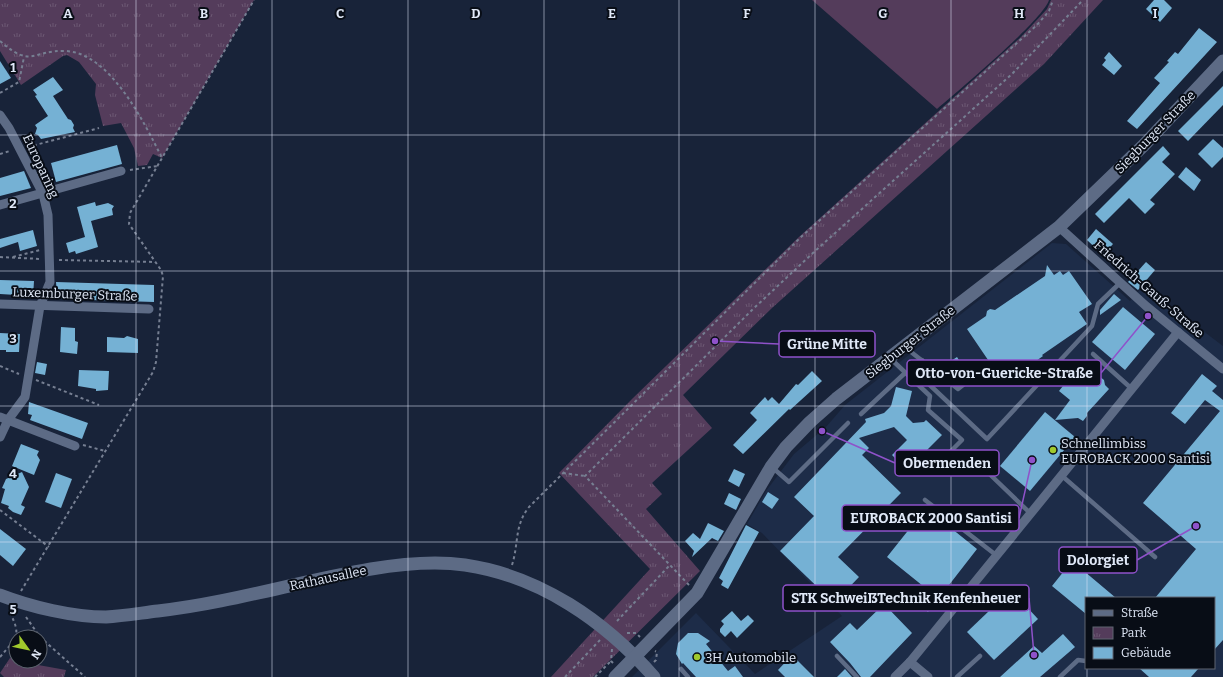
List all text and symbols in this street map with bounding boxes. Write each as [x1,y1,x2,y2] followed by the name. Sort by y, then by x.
[63,6,73,21] text: A
[200,6,208,21] text: B
[336,6,344,21] text: C
[471,6,481,21] text: D
[608,6,616,21] text: E
[743,6,751,21] text: F
[878,6,888,21] text: G
[1014,6,1024,21] text: H
[1153,6,1158,21] text: I
[10,60,16,75] text: 1
[1112,87,1198,177] street label: Siegburger Straße
[20,132,62,200] street label: Europaring
[9,196,17,211] text: 2
[1091,237,1207,341] street label: Friedrich-Gauß-Straße
[12,284,138,304] street label: Luxemburger Straße
[862,302,958,382] street label: Siegburger Straße
[9,331,17,346] text: 3
[779,331,875,357] callout: Grüne Mitte
[787,336,867,353] text: Grüne Mitte
[907,360,1101,386] callout: Otto-von-Guericke-Straße
[915,365,1093,382] text: Otto-von-Guericke-Straße
[1061,436,1210,466] place label: Schnellimbiss EUROBACK 2000 Santisi
[1048,445,1058,455] marker: Schnellimbiss EUROBACK 2000 Santisi
[895,450,999,476] callout: Obermenden
[903,455,991,472] text: Obermenden
[9,466,17,481] text: 4
[842,505,1019,531] callout: EUROBACK 2000 Santisi
[850,510,1012,527] text: EUROBACK 2000 Santisi
[1059,547,1137,573] callout: Dolorgiet
[1067,552,1130,569] text: Dolorgiet
[288,563,368,593] street label: Rathausallee
[783,585,1029,611] callout: STK SchweißTechnik Kenfenheuer
[791,590,1021,607] text: STK SchweißTechnik Kenfenheuer
[1085,597,1215,669] legend
[9,602,17,617] text: 5
[1121,606,1158,620] text: Straße
[1121,626,1147,640] text: Park
[8,629,48,669] north arrow
[1121,646,1171,660] text: Gebäude
[28,647,44,662] text: N
[705,650,796,665] place label: 3H Automobile
[692,652,702,662] marker: 3H Automobile

